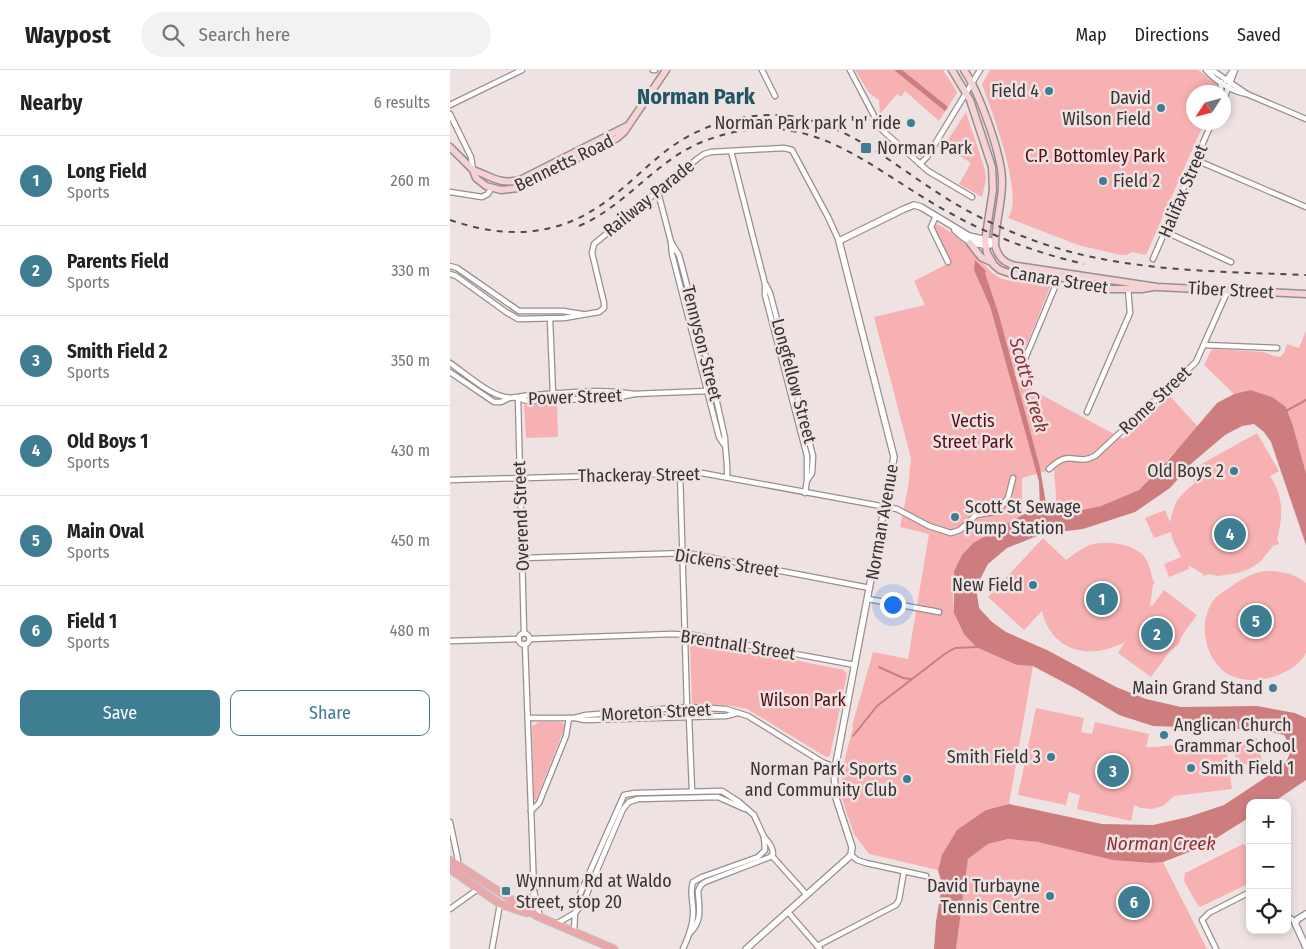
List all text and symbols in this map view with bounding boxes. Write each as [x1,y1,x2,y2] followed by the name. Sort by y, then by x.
[141,12,491,57] search box
[25,21,111,49] text: Waypost
[159,21,187,49] icon: search
[199,23,290,46] text: Search here
[1075,24,1107,46] text: Map
[1135,24,1209,46] text: Directions
[1237,24,1281,46] text: Saved
[991,80,1039,102] place label: Field 4
[637,83,756,110] district label: Norman Park
[1043,85,1055,97] marker: Field 4
[1186,85,1231,130] north arrow
[1062,87,1151,130] place label: David Wilson Field
[20,90,82,116] text: Nearby
[374,93,430,112] text: 6 results
[1155,102,1167,114] marker: David Wilson Field
[714,112,901,134] place label: Norman Park park 'n' ride
[905,117,917,129] marker: Norman Park park 'n' ride
[511,130,617,196] street label: Bennetts Road
[877,137,973,159] place label: Norman Park
[859,141,873,155] marker: Norman Park
[1153,141,1213,241] street label: Halifax Street
[1025,145,1166,167] park label: C.P. Bottomley Park
[599,155,699,241] street label: Railway Parade
[67,160,147,183] text: Long Field
[1113,170,1160,192] place label: Field 2
[33,171,39,190] text: 1
[391,171,430,190] text: 260 m
[1097,175,1109,187] marker: Field 2
[67,183,110,202] text: Sports
[67,250,169,273] text: Parents Field
[32,261,40,280] text: 2
[391,261,430,280] text: 330 m
[1008,261,1110,299] street label: Canara Street
[67,273,110,292] text: Sports
[1187,277,1275,303] street label: Tiber Street
[677,283,727,403] street label: Tennyson Street
[767,316,821,446] street label: Longfellow Street
[1004,334,1054,435] water label: Scott's Creek
[67,340,168,363] text: Smith Field 2
[32,351,40,370] text: 3
[391,351,430,370] text: 350 m
[1115,361,1196,439] street label: Rome Street
[67,363,110,382] text: Sports
[528,384,622,410] street label: Power Street
[933,410,1014,453] park label: Vectis Street Park
[67,430,148,453] text: Old Boys 1
[32,441,40,460] text: 4
[391,441,430,460] text: 430 m
[67,453,110,472] text: Sports
[508,460,534,572] street label: Overend Street
[1147,460,1224,482] place label: Old Boys 2
[861,462,903,582] street label: Norman Avenue
[578,463,700,487] street label: Thackeray Street
[1228,465,1240,477] marker: Old Boys 2
[965,496,1081,539] place label: Scott St Sewage Pump Station
[949,511,961,523] marker: Scott St Sewage Pump Station
[1214,515,1246,553] pin: 4
[67,520,144,543] text: Main Oval
[32,531,40,550] text: 5
[391,531,430,550] text: 450 m
[67,543,110,562] text: Sports
[673,544,781,582] street label: Dickens Street
[952,574,1023,596] place label: New Field
[1027,579,1039,591] marker: New Field
[1086,580,1118,618] pin: 1
[880,592,906,618] your location
[1240,602,1272,640] pin: 5
[67,610,117,633] text: Field 1
[1141,615,1173,653] pin: 2
[32,621,40,640] text: 6
[390,621,430,640] text: 480 m
[679,625,797,665] street label: Brentnall Street
[67,633,110,652] text: Sports
[1132,677,1263,699] place label: Main Grand Stand
[1267,682,1279,694] marker: Main Grand Stand
[760,689,846,711] park label: Wilson Park
[20,690,220,736] button: Save
[230,690,430,736] button: Share
[600,698,712,726] street label: Moreton Street
[1174,714,1296,757] place label: Anglican Church Grammar School
[1158,729,1170,741] marker: Anglican Church Grammar School
[947,746,1041,768] place label: Smith Field 3
[1045,751,1057,763] marker: Smith Field 3
[1097,752,1129,790] pin: 3
[1201,757,1294,779] place label: Smith Field 1
[745,758,897,801] place label: Norman Park Sports and Community Club
[1185,762,1197,774] marker: Smith Field 1
[901,773,913,785] marker: Norman Park Sports and Community Club
[1246,799,1291,934] map controls
[1246,799,1291,844] button: +
[1106,832,1216,855] water label: Norman Creek
[1246,844,1291,889] button: −
[516,870,672,913] place label: Wynnum Rd at Waldo Street, stop 20
[927,875,1040,918] place label: David Turbayne Tennis Centre
[1118,883,1150,921] pin: 6
[500,885,512,897] marker: Wynnum Rd at Waldo Street, stop 20
[1246,889,1291,934] button: locate
[1044,890,1056,902] marker: David Turbayne Tennis Centre

